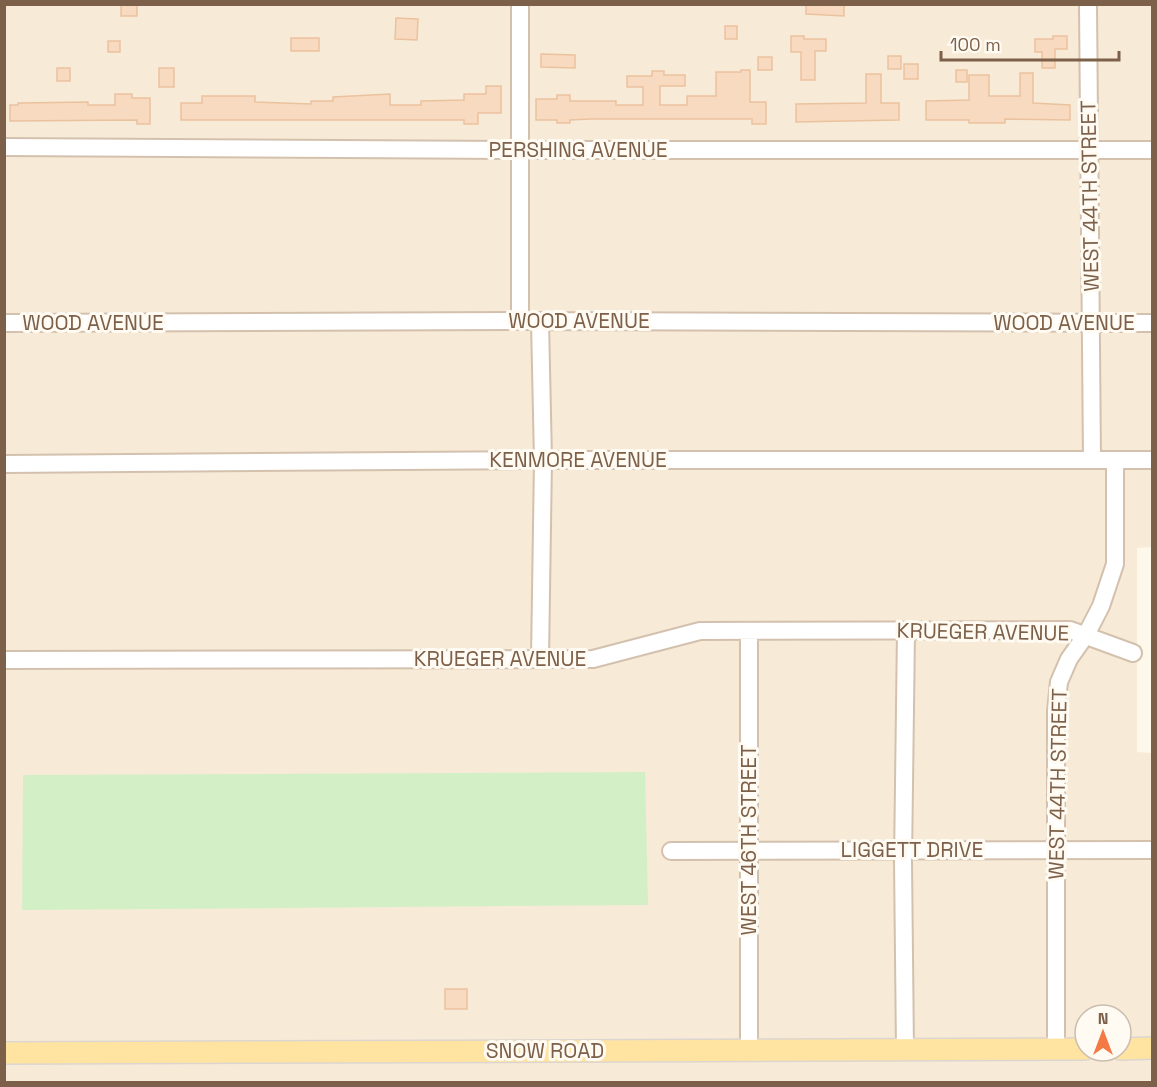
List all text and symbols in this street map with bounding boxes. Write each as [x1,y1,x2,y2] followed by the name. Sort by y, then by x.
[941,24,1120,62] scale bar
[950,33,1001,56] text: 100 m
[1074,100,1105,292] street label: WEST 44TH STREET
[488,136,668,163] street label: PERSHING AVENUE
[508,307,650,334] street label: WOOD AVENUE
[22,309,164,336] street label: WOOD AVENUE
[993,309,1135,336] street label: WOOD AVENUE
[489,446,667,473] street label: KENMORE AVENUE
[896,616,1070,647] street label: KRUEGER AVENUE
[414,645,586,672] street label: KRUEGER AVENUE
[1042,688,1073,880] street label: WEST 44TH STREET
[735,745,762,935] street label: WEST 46TH STREET
[841,836,983,863] street label: LIGGETT DRIVE
[1073,1003,1133,1063] north arrow
[1098,1008,1108,1029] text: N
[486,1037,604,1064] street label: SNOW ROAD

